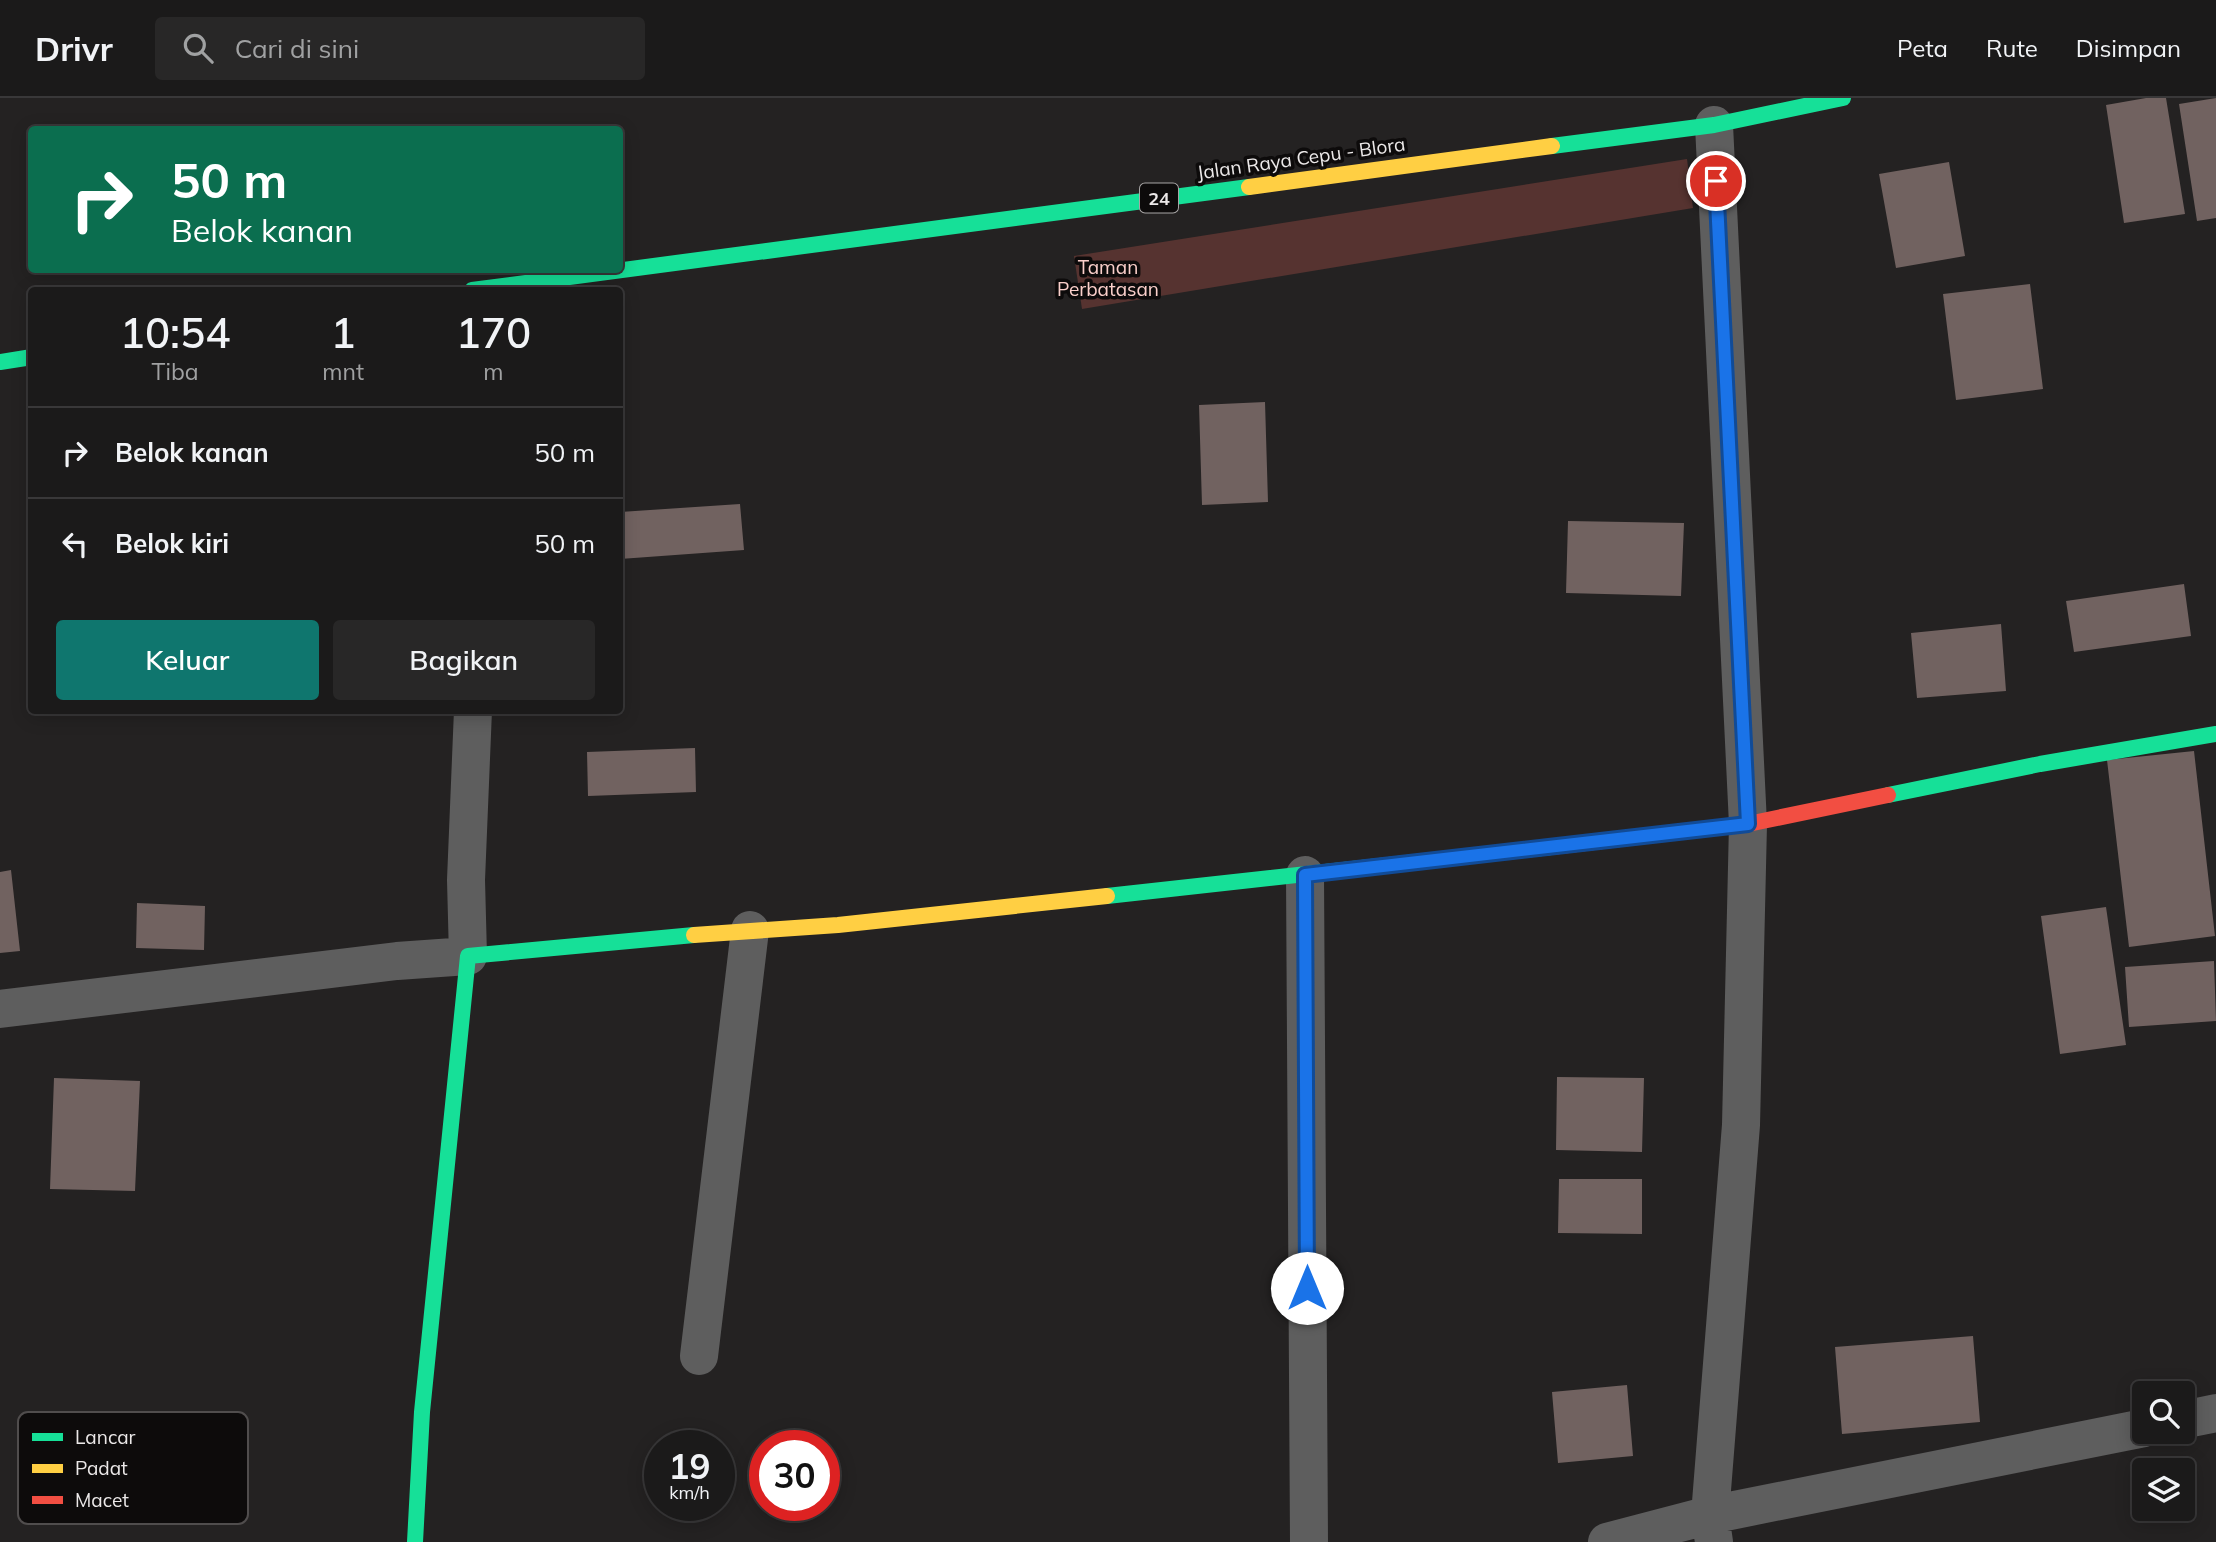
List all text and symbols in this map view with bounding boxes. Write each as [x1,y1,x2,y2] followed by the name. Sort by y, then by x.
[155,17,645,80] search box
[35,28,113,69] text: Drivr
[179,29,217,67] icon: search
[235,32,359,65] text: Cari di sini
[1897,33,1948,63] text: Peta
[1986,33,2038,63] text: Rute
[2076,33,2181,63] text: Disimpan
[1195,132,1407,184] street label: Jalan Raya Cepu - Blora
[171,149,287,210] text: 50 m
[1686,151,1746,211] pin
[56,154,147,245] icon: right
[1697,162,1735,200] icon: arrive
[1140,184,1178,212] road number: 24
[171,210,353,250] text: Belok kanan
[1057,255,1159,301] park label: Taman Perbatasan
[120,306,230,359] text: 10:54
[330,306,356,359] text: 1
[456,306,531,359] text: 170
[152,357,199,386] text: Tiba
[322,357,364,386] text: mnt
[483,357,504,386] text: m
[56,434,94,472] icon: right
[115,436,269,469] text: Belok kanan
[534,436,595,469] text: 50 m
[56,525,94,563] icon: left
[115,527,229,560] text: Belok kiri
[534,527,595,560] text: 50 m
[56,620,319,700] button: Keluar
[333,620,595,700] button: Bagikan
[1270,1251,1344,1325] position arrow
[2132,1381,2195,1521] map controls
[2132,1381,2195,1444] button: search
[18,1412,248,1524] legend
[75,1425,136,1449] text: Lancar
[749,1430,840,1521] speed limit sign: 30
[668,1444,711,1488] text: 19
[75,1456,128,1480] text: Padat
[2132,1458,2195,1521] button: layers
[669,1481,710,1504] text: km/h
[75,1488,129,1512] text: Macet

